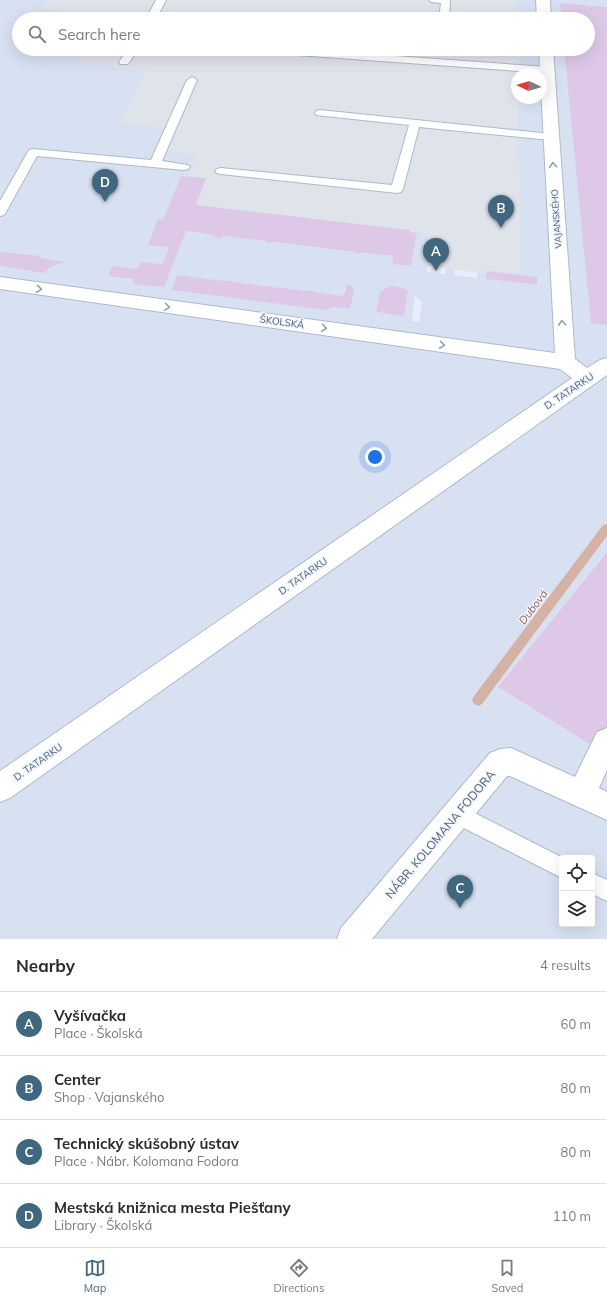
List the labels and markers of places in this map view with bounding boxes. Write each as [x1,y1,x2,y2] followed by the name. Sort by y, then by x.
[92,169,118,202] pin: D
[488,195,514,228] pin: B
[423,238,449,271] pin: A
[447,875,473,908] pin: C

